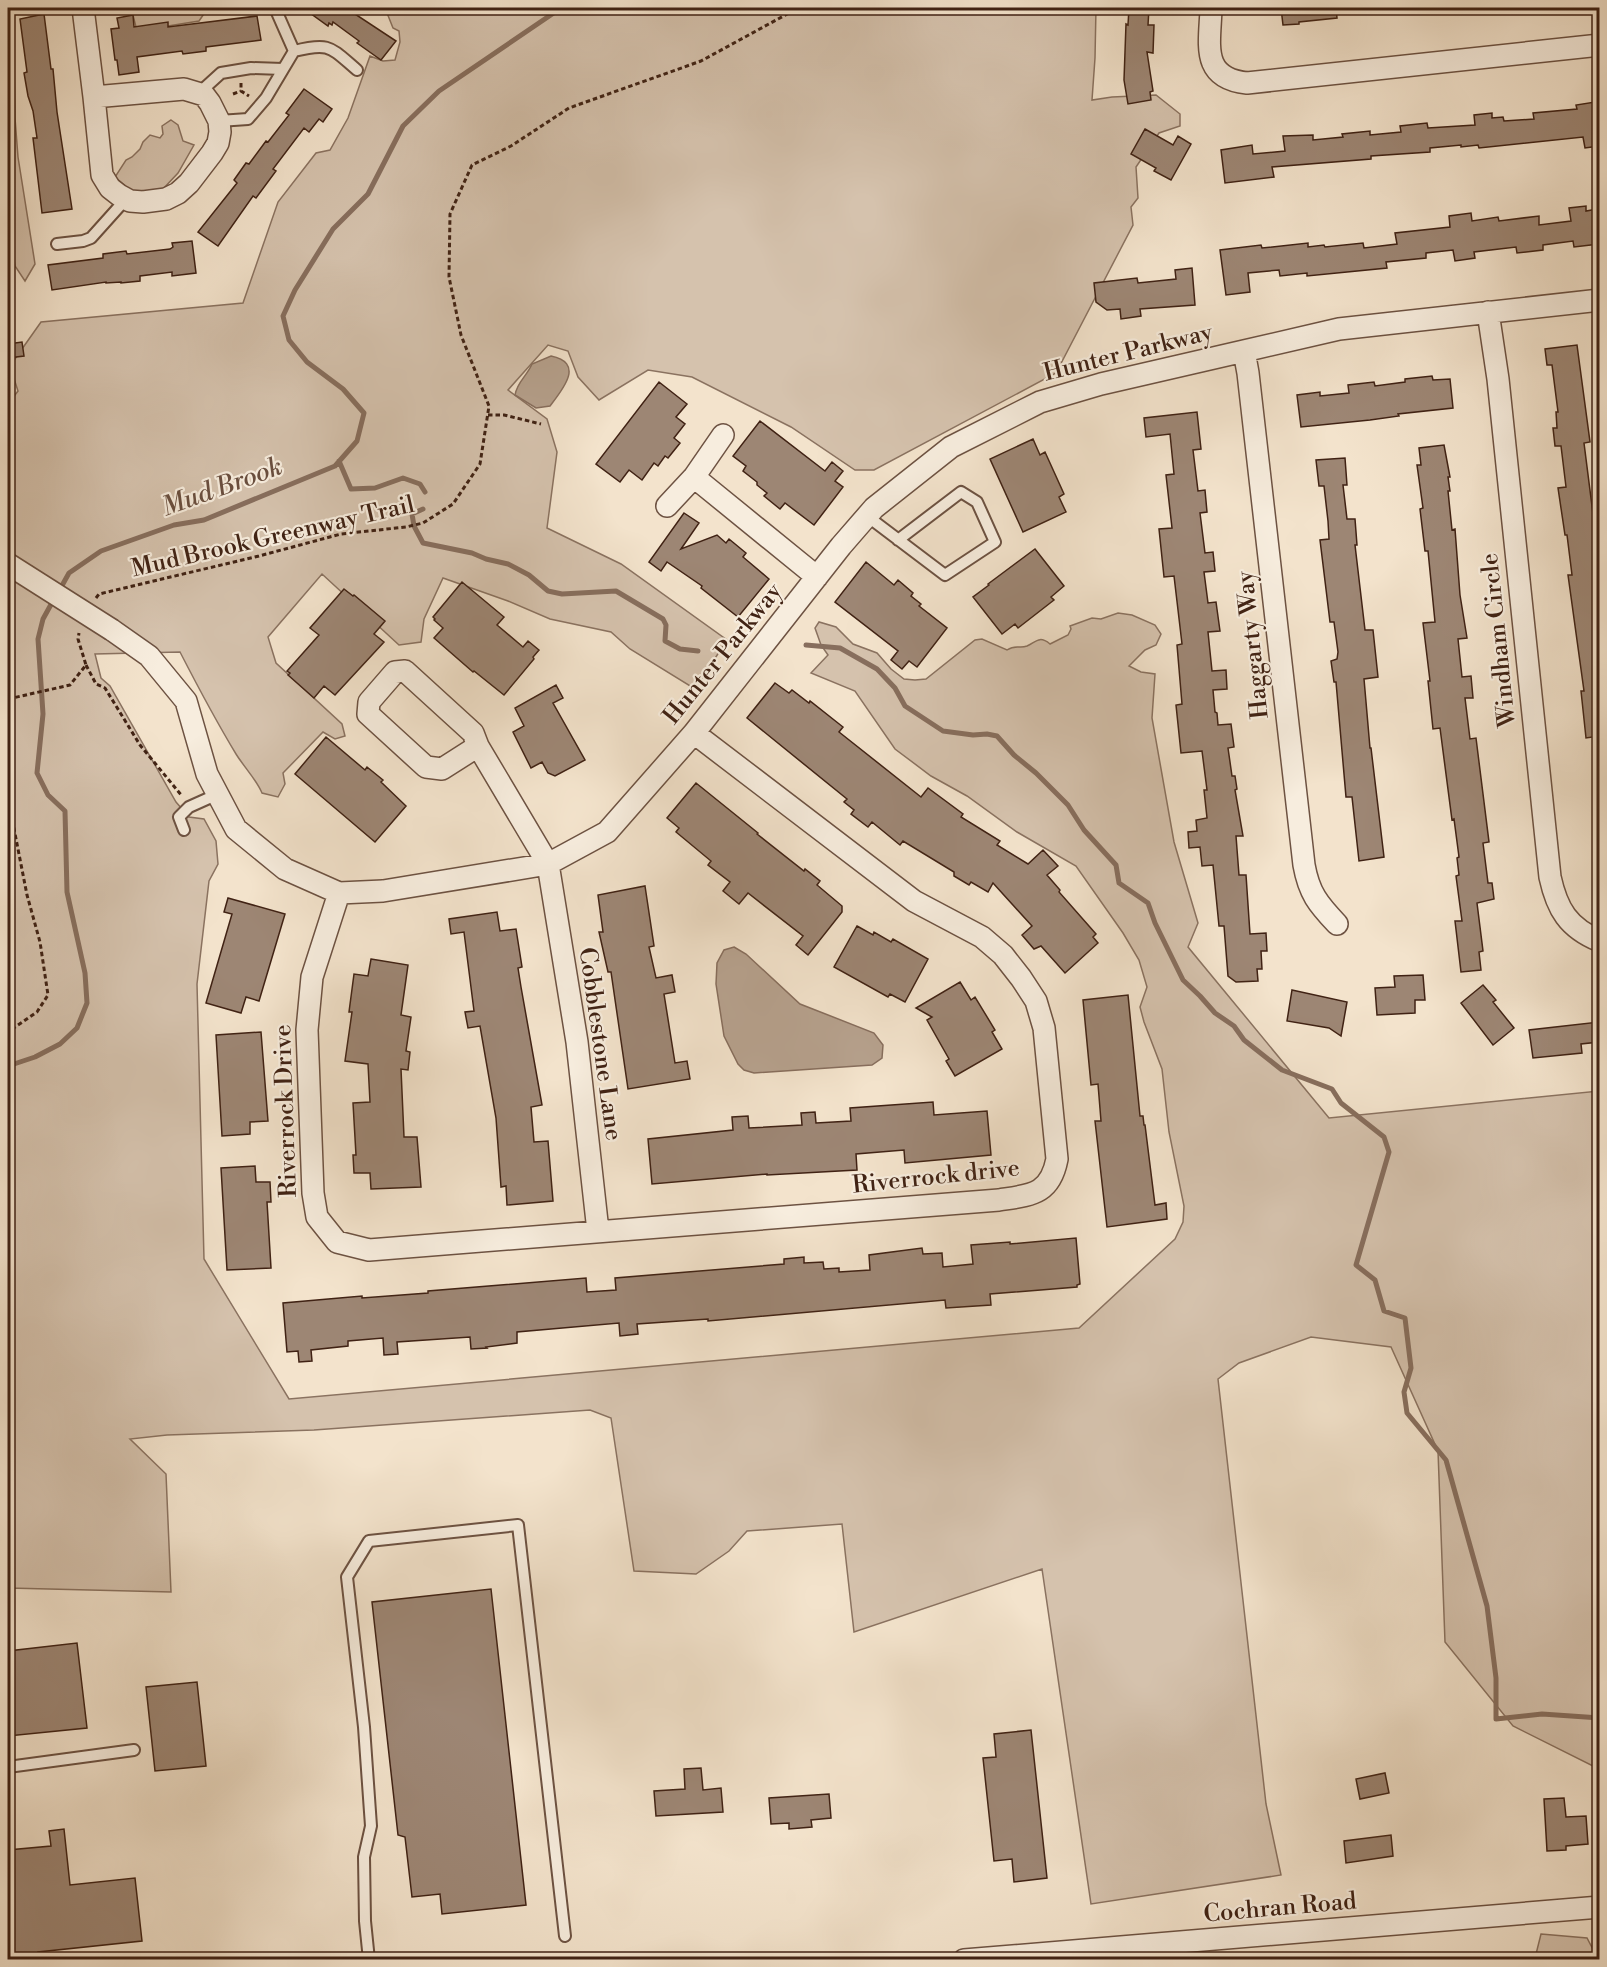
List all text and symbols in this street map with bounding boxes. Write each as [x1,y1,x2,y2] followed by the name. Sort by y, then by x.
[1040,317,1216,388] street label: Hunter Parkway
[157,450,287,524] water label: Mud Brook
[128,490,418,584] street label: Mud Brook Greenway Trail
[1475,551,1523,729] street label: Windham Circle
[1230,569,1276,720] street label: Haggarty Way
[657,577,789,731] street label: Hunter Parkway
[572,945,628,1143] street label: Cobblestone Lane
[268,1024,304,1198] street label: Riverrock Drive
[851,1153,1021,1201] street label: Riverrock drive
[1202,1886,1358,1930] street label: Cochran Road

